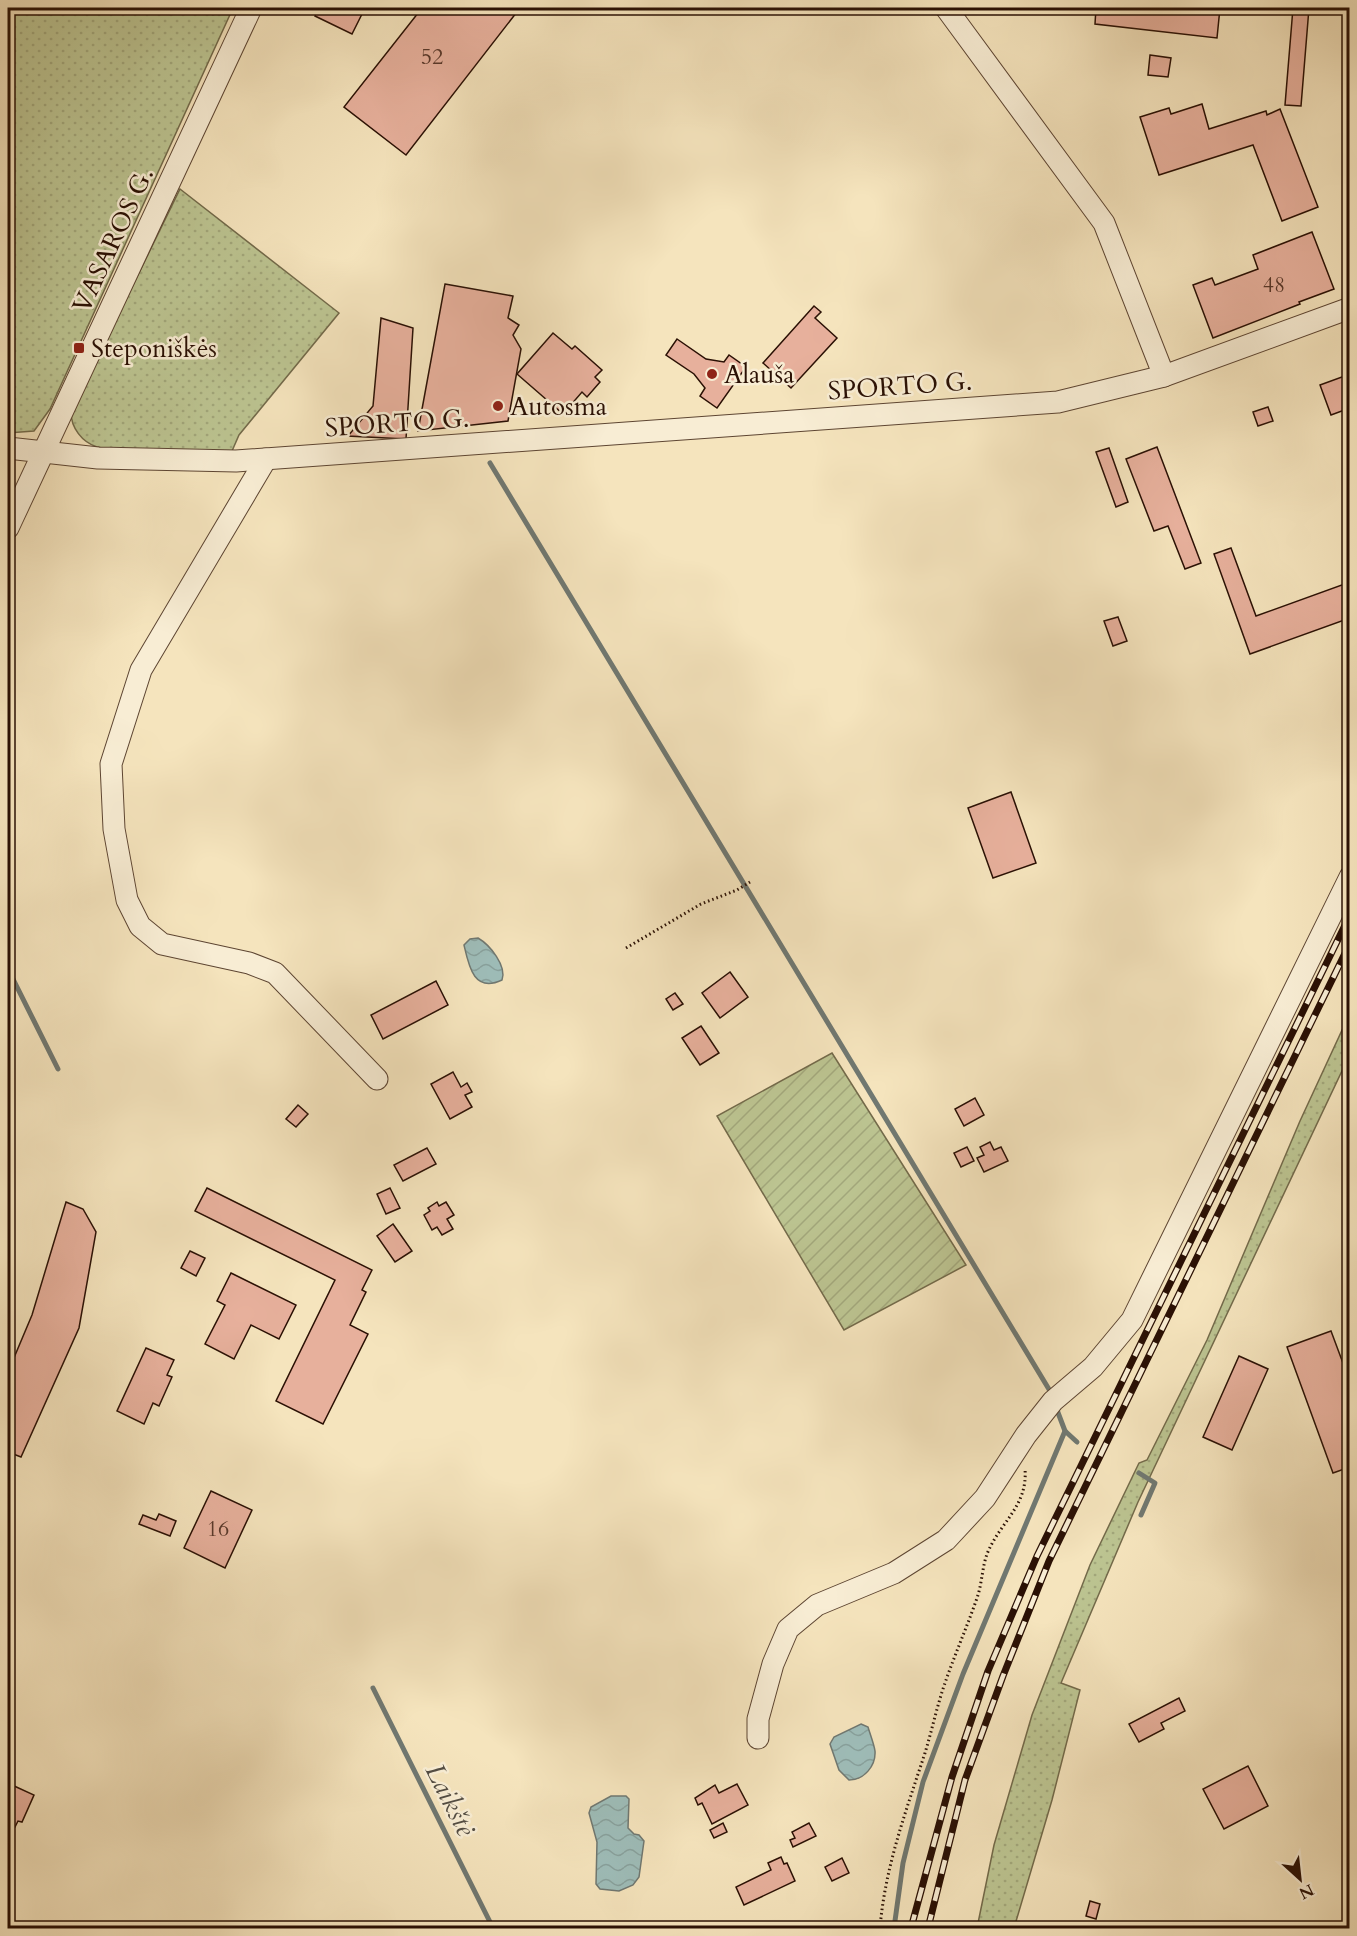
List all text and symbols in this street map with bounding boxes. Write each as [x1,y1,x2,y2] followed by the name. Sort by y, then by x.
[421,42,443,72] house number: 52
[64,162,162,318] street label: VASAROS G.
[1263,270,1285,300] house number: 48
[91,331,217,366] place label: Steponiškės
[72,341,86,355] marker: Steponiškės
[724,357,795,392] place label: Alauša
[827,363,973,409] street label: SPORTO G.
[705,367,719,381] marker: Alauša
[510,389,607,424] place label: Autosma
[491,399,505,413] marker: Autosma
[324,400,470,446] street label: SPORTO G.
[207,1514,229,1544] house number: 16
[416,1757,484,1843] water label: Laikštė
[1270,1849,1330,1909] north arrow
[1295,1879,1318,1904] text: N

